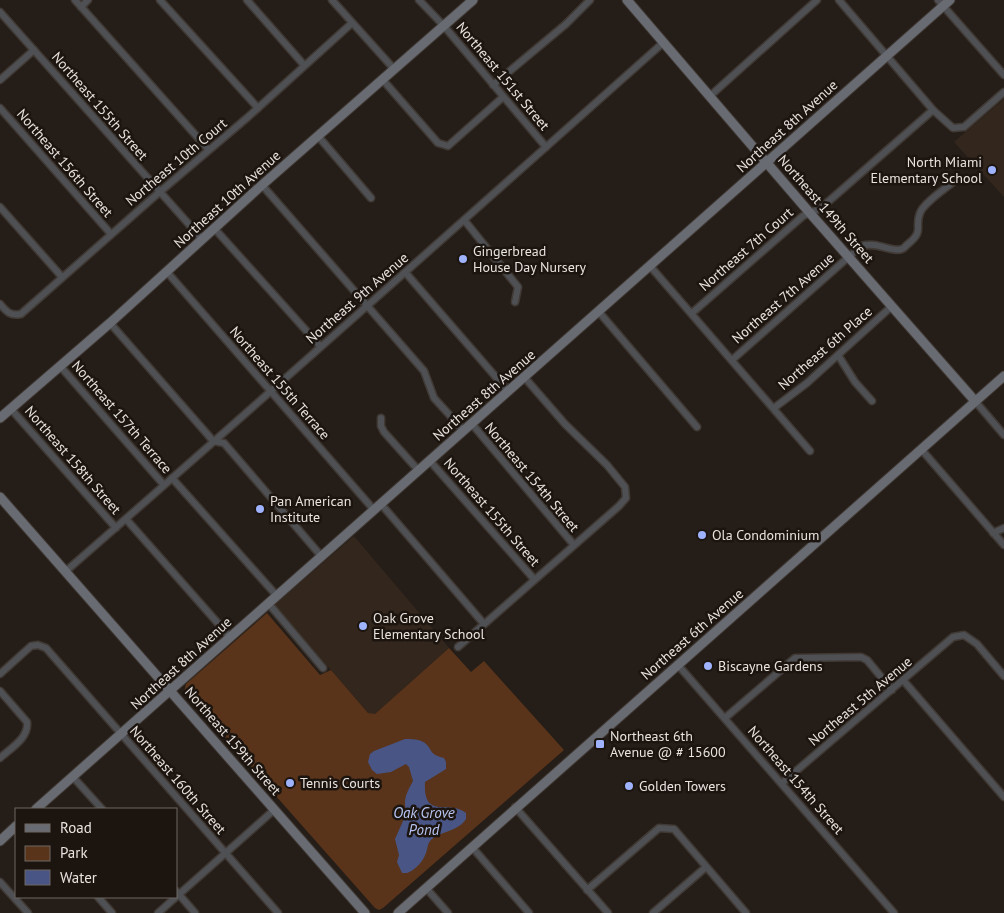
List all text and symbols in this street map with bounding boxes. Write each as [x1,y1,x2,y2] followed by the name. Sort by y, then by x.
[452,18,554,134] street label: Northeast 151st Street
[48,48,152,164] street label: Northeast 155th Street
[733,76,841,176] street label: Northeast 8th Avenue
[13,105,117,221] street label: Northeast 156th Street
[122,114,231,210] street label: Northeast 10th Court
[170,146,284,252] street label: Northeast 10th Avenue
[774,151,878,267] street label: Northeast 149th Street
[870,153,982,187] place label: North Miami Elementary School
[986,164,998,176] marker: North Miami Elementary School
[695,203,797,295] street label: Northeast 7th Court
[473,242,587,276] place label: Gingerbread House Day Nursery
[302,249,412,347] street label: Northeast 9th Avenue
[728,249,838,347] street label: Northeast 7th Avenue
[457,253,469,265] marker: Gingerbread House Day Nursery
[774,302,876,394] street label: Northeast 6th Place
[226,323,334,443] street label: Northeast 155th Terrace
[429,346,539,444] street label: Northeast 8th Avenue
[68,357,176,477] street label: Northeast 157th Terrace
[21,402,125,518] street label: Northeast 158th Street
[481,418,583,536] street label: Northeast 154th Street
[440,454,544,570] street label: Northeast 155th Street
[270,492,351,526] place label: Pan American Institute
[254,503,266,515] marker: Pan American Institute
[712,526,820,544] place label: Ola Condominium
[696,529,708,541] marker: Ola Condominium
[637,585,747,683] street label: Northeast 6th Avenue
[373,609,485,643] place label: Oak Grove Elementary School
[127,613,235,713] street label: Northeast 8th Avenue
[357,620,369,632] marker: Oak Grove Elementary School
[804,652,916,750] street label: Northeast 5th Avenue
[718,657,823,675] place label: Biscayne Gardens
[702,660,714,672] marker: Biscayne Gardens
[181,683,285,799] street label: Northeast 159th Street
[126,722,230,838] street label: Northeast 160th Street
[744,722,848,838] street label: Northeast 154th Street
[610,727,726,761] place label: Northeast 6th Avenue @ # 15600
[594,738,606,750] marker: Northeast 6th Avenue @ # 15600
[300,774,380,792] place label: Tennis Courts
[284,777,296,789] marker: Tennis Courts
[639,777,726,795] place label: Golden Towers
[623,780,635,792] marker: Golden Towers
[393,803,455,839] water label: Oak Grove Pond
[15,808,178,898] legend
[60,818,92,837] text: Road
[60,843,88,862] text: Park
[60,868,97,887] text: Water

